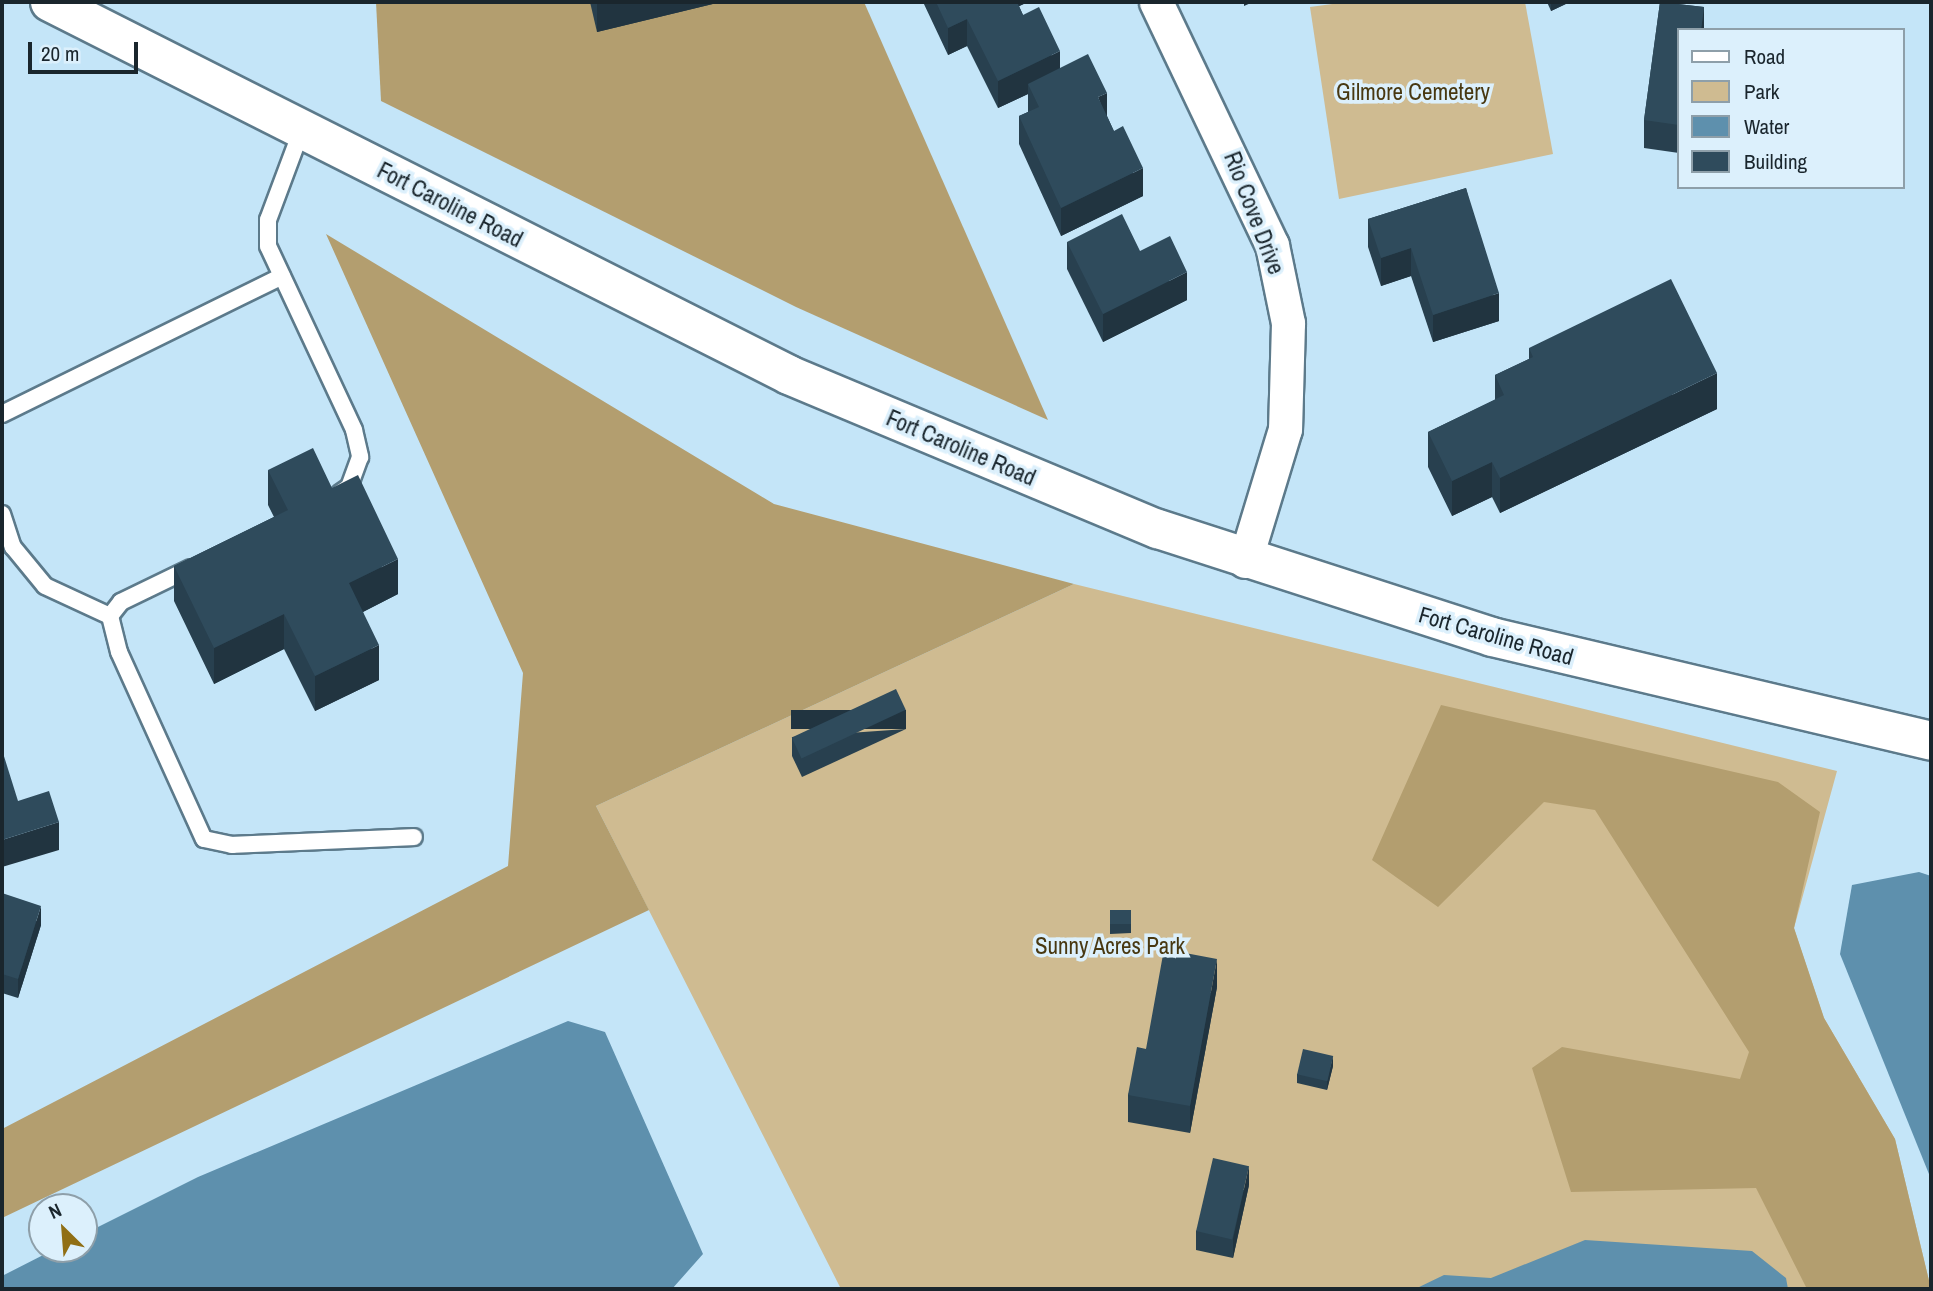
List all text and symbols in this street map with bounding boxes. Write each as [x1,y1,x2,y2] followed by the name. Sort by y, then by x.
[32,28,142,72] scale bar
[1678,28,1905,189] legend
[41,39,79,68] text: 20 m
[1744,42,1785,71] text: Road
[1744,77,1779,106] text: Park
[1336,78,1490,106] park label: Gilmore Cemetery
[1744,112,1789,141] text: Water
[1744,147,1807,176] text: Building
[1218,148,1290,278] street label: Rio Cove Drive
[373,157,527,253] street label: Fort Caroline Road
[882,404,1040,492] street label: Fort Caroline Road
[1416,601,1576,671] street label: Fort Caroline Road
[1035,932,1185,960] park label: Sunny Acres Park
[28,1193,98,1263] north arrow
[44,1197,66,1225] text: N

